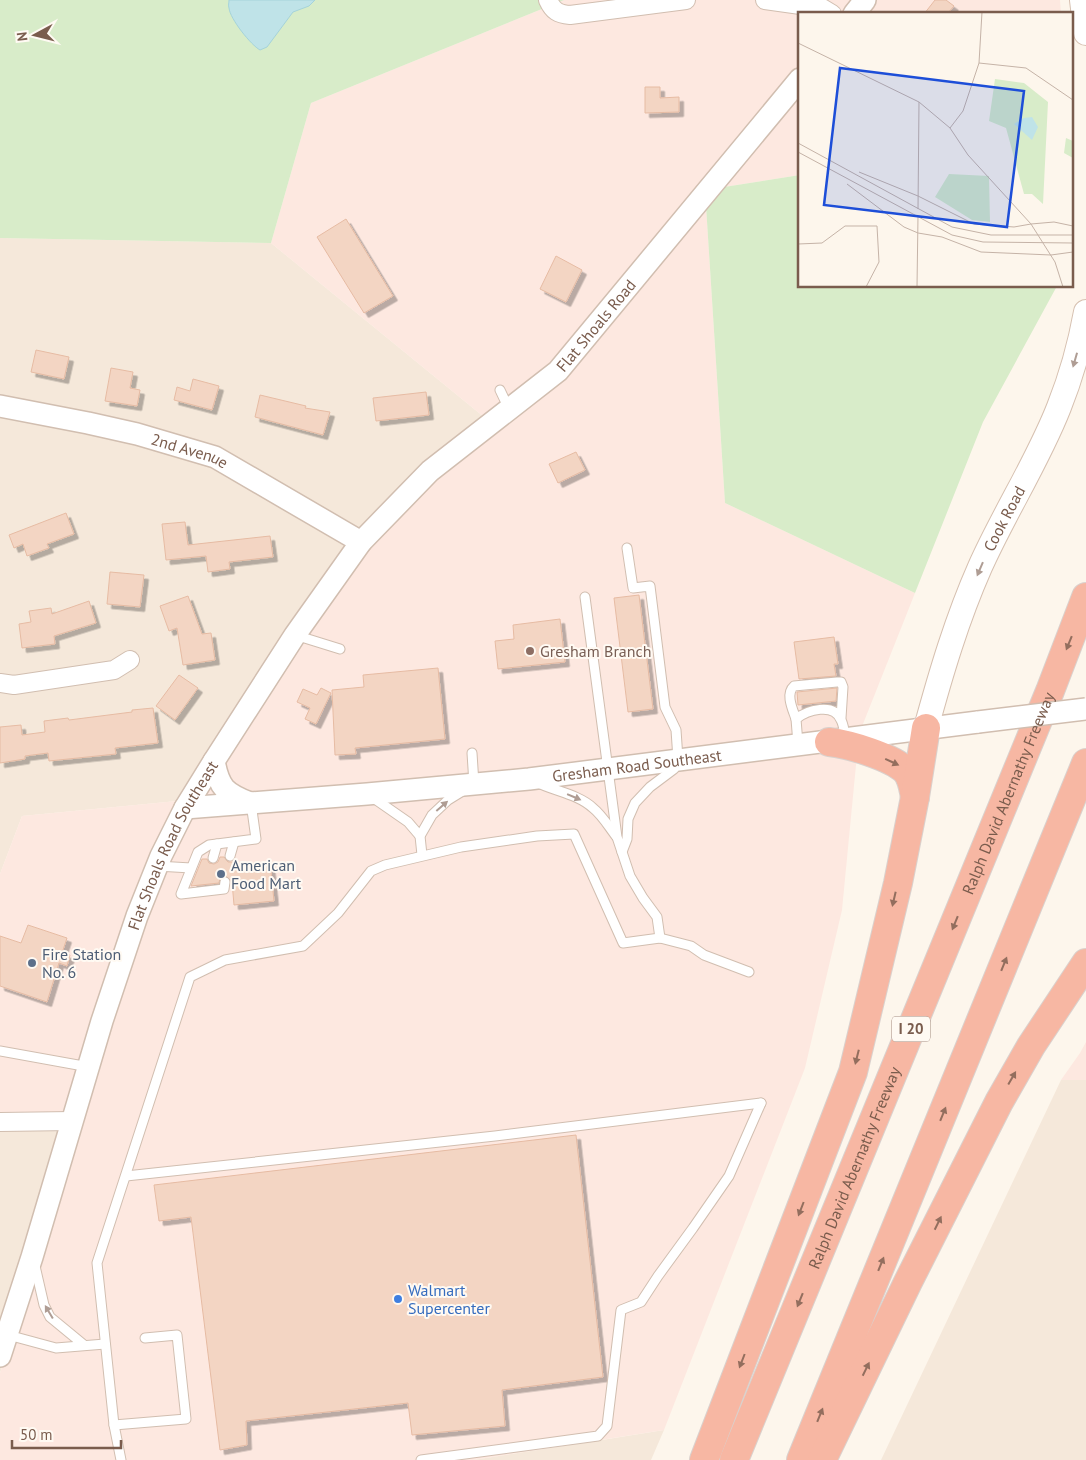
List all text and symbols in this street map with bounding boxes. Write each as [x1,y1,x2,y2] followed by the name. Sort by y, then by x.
[10,10,60,60] north arrow
[798,12,1074,288] inset map
[13,31,32,42] text: N
[552,275,640,376] street label: Flat Shoals Road
[1070,352,1078,367] one-way arrow
[149,429,232,473] street label: 2nd Avenue
[979,482,1029,555] street label: Cook Road
[975,562,983,576] one-way arrow
[1064,635,1072,650] one-way arrow
[540,641,652,661] place label: Gresham Branch
[524,645,536,657] marker: Gresham Branch
[958,688,1059,897] street label: Ralph David Abernathy Freeway
[551,745,723,786] street label: Gresham Road Southeast
[123,756,222,933] street label: Flat Shoals Road Southeast
[885,759,899,767] one-way arrow
[567,794,581,802] one-way arrow
[436,800,449,811] one-way arrow
[231,855,302,893] place label: American Food Mart
[215,868,227,880] marker: American Food Mart
[890,891,898,906] one-way arrow
[950,916,958,930] one-way arrow
[42,944,121,982] place label: Fire Station No. 6
[1001,956,1008,971] one-way arrow
[26,957,38,969] marker: Fire Station No. 6
[892,1016,930,1042] road number: I 20
[853,1049,861,1064] one-way arrow
[804,1063,905,1272] street label: Ralph David Abernathy Freeway
[1008,1071,1016,1086] one-way arrow
[939,1107,947,1121] one-way arrow
[797,1202,805,1217] one-way arrow
[934,1216,942,1230] one-way arrow
[878,1257,886,1272] one-way arrow
[408,1280,490,1318] place label: Walmart Supercenter
[795,1292,803,1307] one-way arrow
[392,1293,404,1305] marker: Walmart Supercenter
[44,1306,53,1319] one-way arrow
[738,1354,746,1368] one-way arrow
[863,1362,871,1376] one-way arrow
[816,1407,824,1422] one-way arrow
[12,1418,121,1450] scale bar
[20,1425,53,1444] text: 50 m

